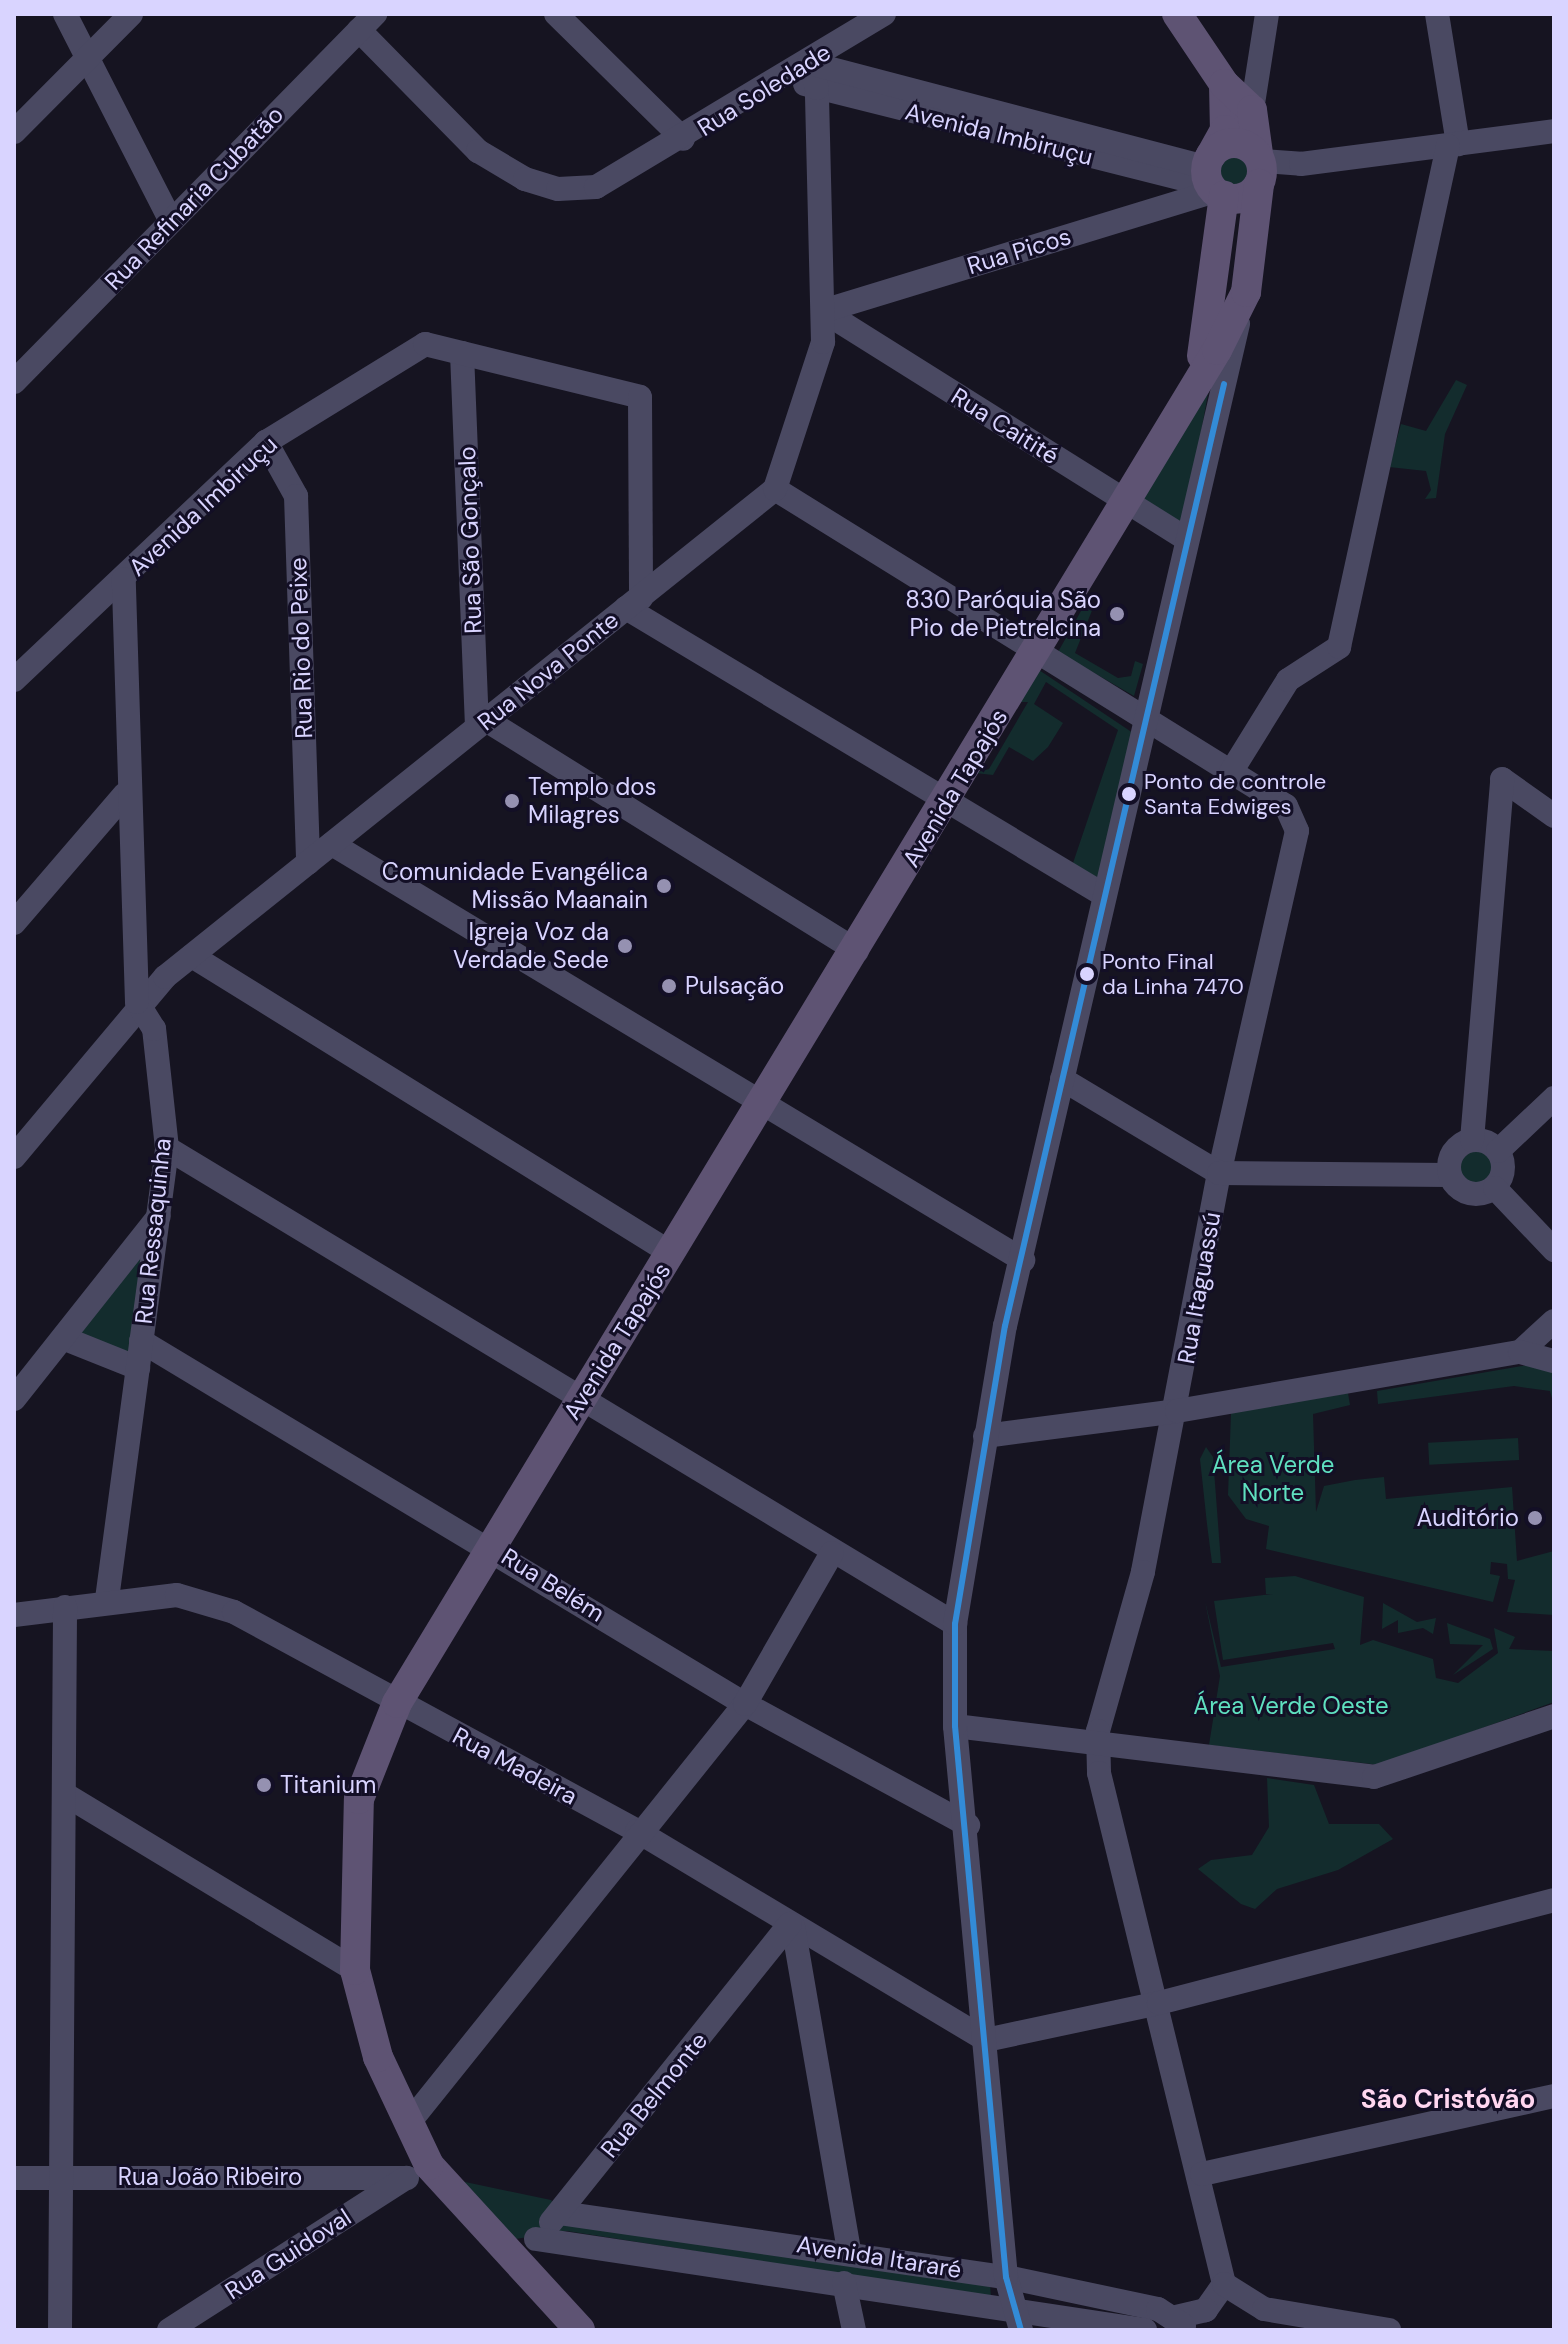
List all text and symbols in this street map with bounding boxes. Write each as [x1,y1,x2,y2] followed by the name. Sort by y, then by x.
[692,38,836,142] street label: Rua Soledade
[902,97,1096,171] street label: Avenida Imbiruçu
[99,100,289,296] street label: Rua Refinaria Cubatão
[964,222,1074,280] street label: Rua Picos
[946,382,1064,470] street label: Rua Caitité
[123,430,283,582] street label: Avenida Imbiruçu
[452,446,488,634] street label: Rua São Gonçalo
[283,557,319,739] street label: Rua Rio do Peixe
[905,586,1101,642] place label: 830 Paróquia São Pio de Pietrelcina
[472,605,624,737] street label: Rua Nova Ponte
[1108,605,1126,623] marker: 830 Paróquia São Pio de Pietrelcina
[896,704,1014,872] street label: Avenida Tapajós
[1144,768,1326,820] place label: Ponto de controle Santa Edwiges
[528,773,657,829] place label: Templo dos Milagres
[1121,786,1137,802] marker: Ponto de controle Santa Edwiges
[503,792,521,810] marker: Templo dos Milagres
[382,858,648,914] place label: Comunidade Evangélica Missão Maanain
[655,877,673,895] marker: Comunidade Evangélica Missão Maanain
[453,918,609,974] place label: Igreja Voz da Verdade Sede
[616,937,634,955] marker: Igreja Voz da Verdade Sede
[1102,948,1244,1000] place label: Ponto Final da Linha 7470
[1079,966,1095,982] marker: Ponto Final da Linha 7470
[685,972,784,1000] place label: Pulsação
[660,977,678,995] marker: Pulsação
[129,1137,177,1325] street label: Rua Ressaquinha
[1171,1210,1227,1366] street label: Rua Itaguassú
[557,1257,677,1425] street label: Avenida Tapajós
[1212,1451,1334,1507] park label: Área Verde Norte
[1417,1504,1519,1532] place label: Auditório
[1526,1509,1544,1527] marker: Auditório
[496,1542,610,1628] street label: Rua Belém
[1193,1692,1389,1720] park label: Área Verde Oeste
[448,1721,582,1811] street label: Rua Madeira
[280,1771,376,1799] place label: Titanium
[255,1776,273,1794] marker: Titanium
[595,2026,713,2164] street label: Rua Belmonte
[1361,2084,1535,2116] district label: São Cristóvão
[118,2163,302,2191] street label: Rua João Ribeiro
[220,2203,356,2305] street label: Rua Guidoval
[795,2230,963,2284] street label: Avenida Itararé

